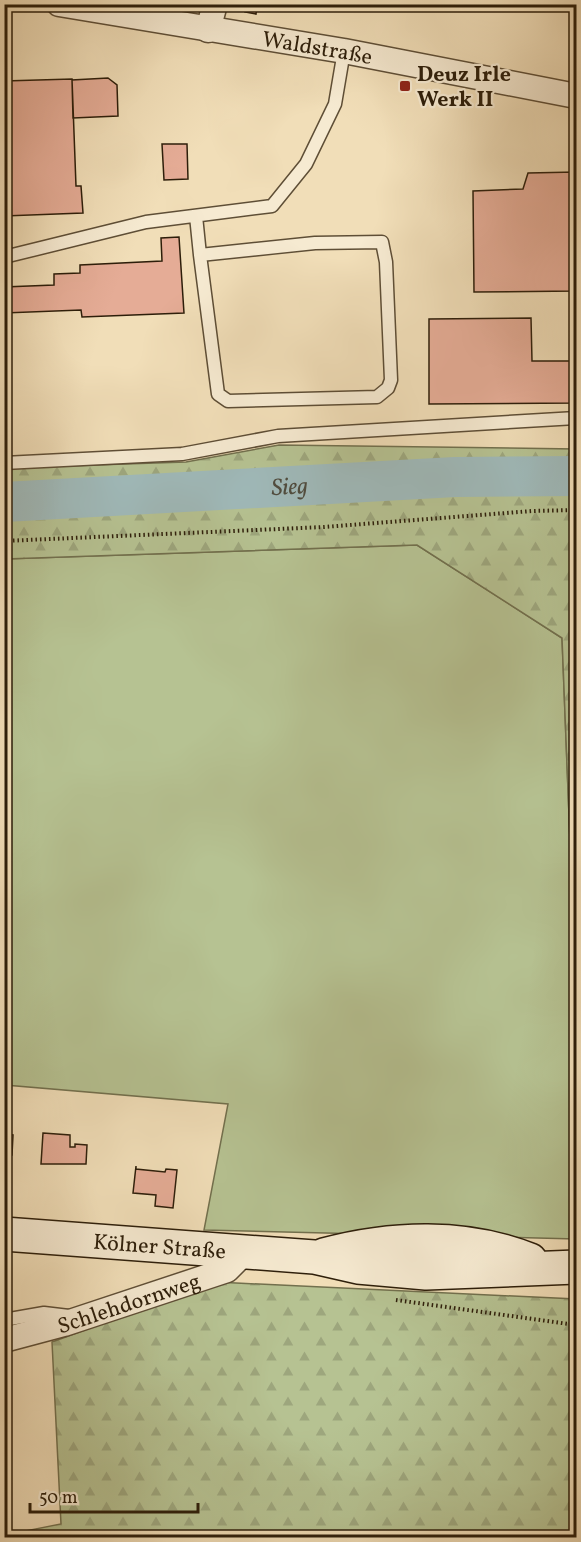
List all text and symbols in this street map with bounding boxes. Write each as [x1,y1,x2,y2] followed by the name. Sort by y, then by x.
[260,25,375,74] street label: Waldstraße
[417,60,511,116] place label: Deuz Irle Werk II
[398,79,412,93] marker: Deuz Irle Werk II
[271,470,309,506] water label: Sieg
[92,1228,227,1268] street label: Kölner Straße
[54,1267,205,1343] street label: Schlehdornweg
[30,1476,198,1514] scale bar
[39,1486,78,1511] text: 50 m

